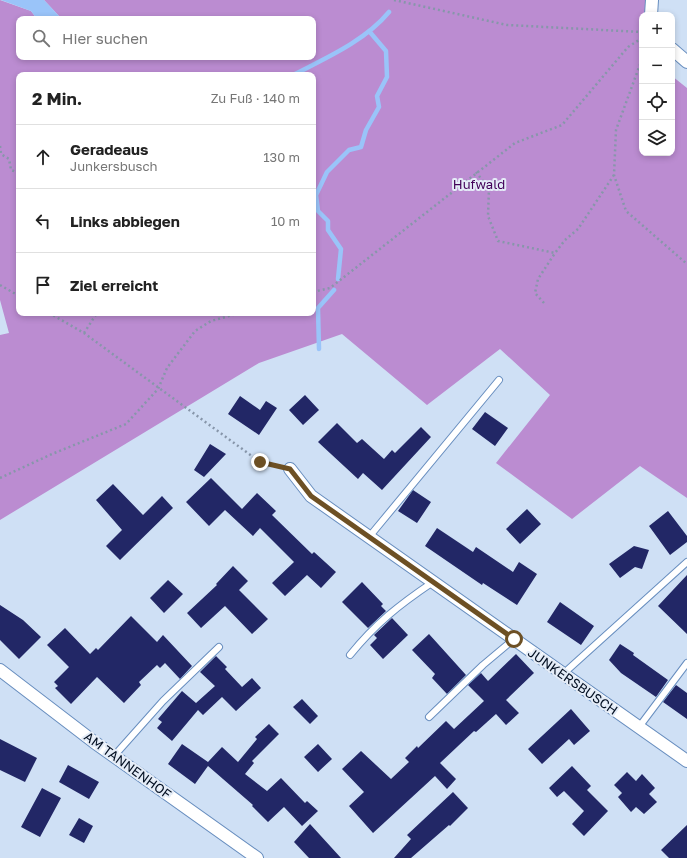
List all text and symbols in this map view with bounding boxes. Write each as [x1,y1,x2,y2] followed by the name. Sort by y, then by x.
[639,12,675,156] map controls
[639,12,675,48] button: +
[16,16,316,60] search box
[30,27,52,49] icon: search
[62,29,148,47] text: Hier suchen
[639,48,675,84] button: −
[639,84,675,120] button: locate
[32,88,82,109] text: 2 Min.
[211,90,300,106] text: Zu Fuß · 140 m
[639,120,675,156] button: layers
[70,140,148,158] text: Geradeaus
[32,146,54,168] icon: ahead
[263,149,300,165] text: 130 m
[70,158,158,174] text: Junkersbusch
[453,176,505,192] park label: Hufwald
[32,210,54,232] icon: left
[70,212,180,230] text: Links abbiegen
[271,213,300,229] text: 10 m
[32,274,54,296] icon: arrive
[70,276,158,294] text: Ziel erreicht
[251,453,269,471] route end
[505,630,523,648] route start
[525,644,621,718] street label: JUNKERSBUSCH
[81,728,175,802] street label: AM TANNENHOF

